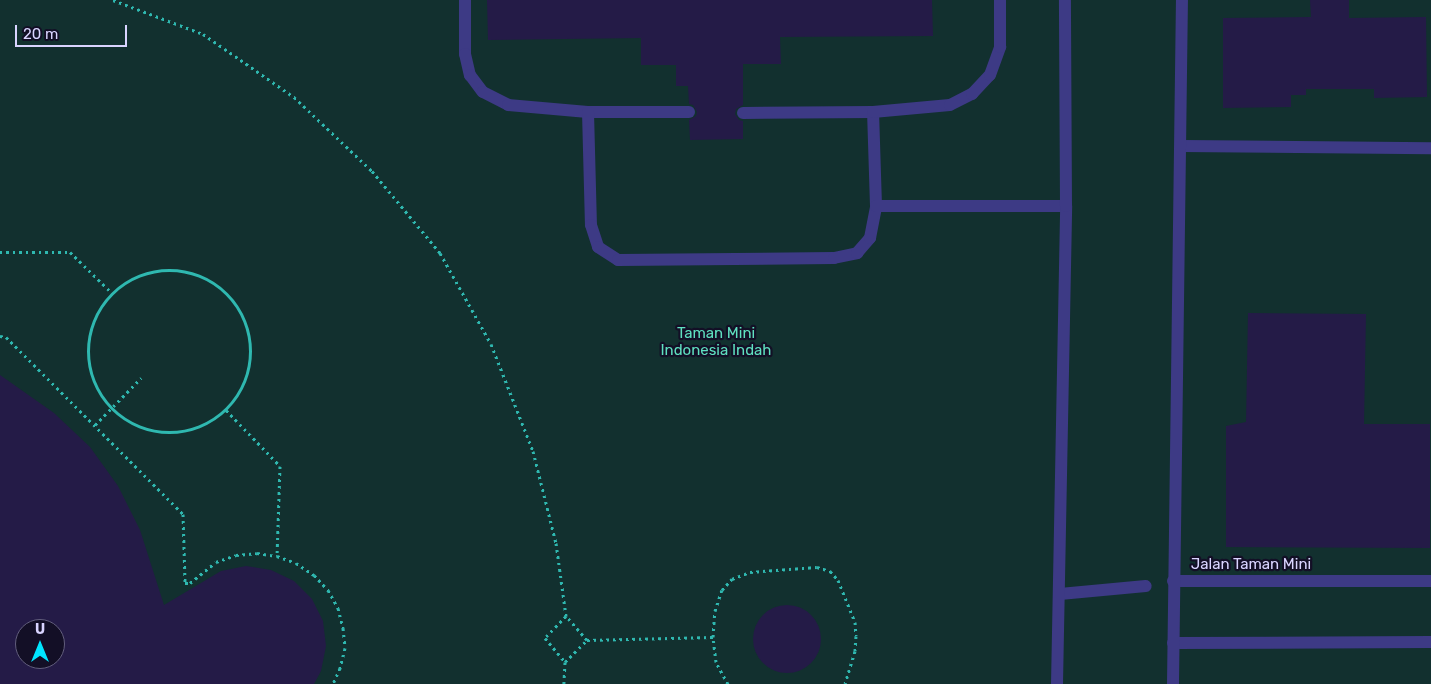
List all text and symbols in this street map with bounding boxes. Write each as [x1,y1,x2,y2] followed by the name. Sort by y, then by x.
[18,15,130,47] scale bar
[23,25,58,43] text: 20 m
[661,324,771,359] park label: Taman Mini Indonesia Indah
[1191,556,1311,574] street label: Jalan Taman Mini
[15,619,65,669] north arrow
[35,621,45,638] text: U

